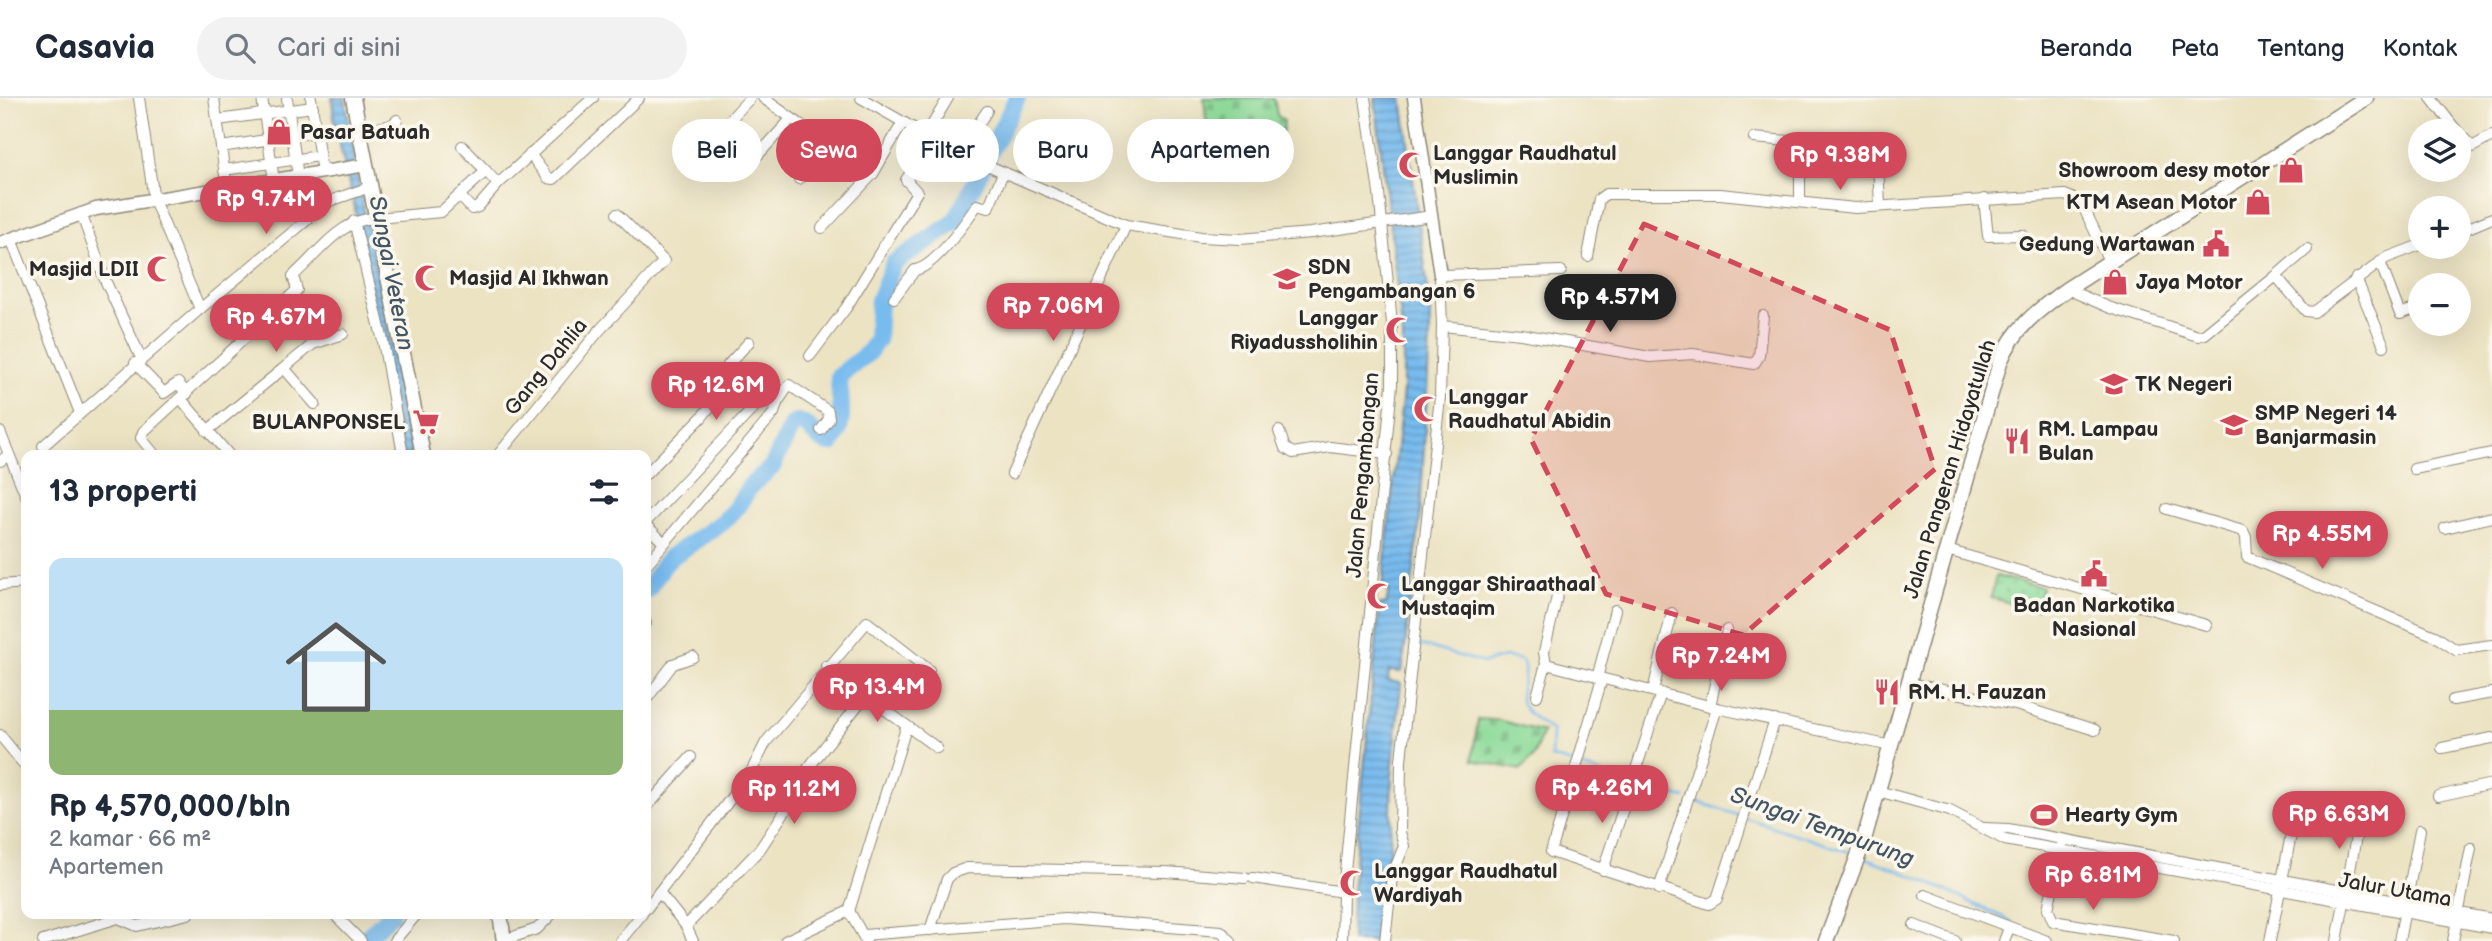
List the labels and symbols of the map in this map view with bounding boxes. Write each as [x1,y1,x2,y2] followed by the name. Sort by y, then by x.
[264,117,294,147] shop icon: Pasar Batuah
[300,120,430,145] place label: Pasar Batuah
[1768,132,1912,192] pin: Rp 9.38M
[1433,141,1617,190] place label: Langgar Raudhatul Muslimin
[1397,150,1427,180] mosque icon: Langgar Raudhatul Muslimin
[2276,155,2306,185] shop icon: Showroom desy motor
[2058,158,2271,183] place label: Showroom desy motor
[194,176,338,236] pin: Rp 9.74M
[2243,187,2273,217] shop icon: KTM Asean Motor
[2066,190,2238,215] place label: KTM Asean Motor
[362,193,420,353] water label: Sungai Veteran
[2201,229,2231,259] public building icon: Gedung Wartawan
[2019,232,2195,257] place label: Gedung Wartawan
[145,254,175,284] mosque icon: Masjid LDII
[1308,255,1475,304] place label: SDN Pengambangan 6
[29,257,139,282] place label: Masjid LDII
[413,263,443,293] mosque icon: Masjid Al Ikhwan
[1272,264,1302,294] school or university icon: SDN Pengambangan 6
[449,266,609,291] place label: Masjid Al Ikhwan
[2100,267,2130,297] shop icon: Jaya Motor
[2136,270,2243,295] place label: Jaya Motor
[1538,274,1682,334] pin: Rp 4.57M
[981,284,1125,343] pin: Rp 7.06M
[204,294,348,354] pin: Rp 4.67M
[1230,306,1379,355] place label: Langgar Riyadussholihin
[499,314,593,420] street label: Gang Dahlia
[1384,315,1414,345] mosque icon: Langgar Riyadussholihin
[1899,337,2001,601] street label: Jalan Pangeran Hidayatullah
[644,362,788,422] pin: Rp 12.6M
[2099,369,2129,399] school or university icon: TK Negeri
[1342,371,1384,579] street label: Jalan Pengambangan
[2135,372,2232,397] place label: TK Negeri
[1448,385,1611,434] place label: Langgar Raudhatul Abidin
[1412,394,1442,424] mosque icon: Langgar Raudhatul Abidin
[2255,401,2398,450] place label: SMP Negeri 14 Banjarmasin
[411,407,441,437] supermarket icon: BULANPONSEL
[252,410,405,435] place label: BULANPONSEL
[2219,410,2249,440] school or university icon: SMP Negeri 14 Banjarmasin
[2038,417,2158,466] place label: RM. Lampau Bulan
[2002,426,2032,456] restaurant icon: RM. Lampau Bulan
[2250,512,2394,571] pin: Rp 4.55M
[2079,559,2109,589] public building icon: Badan Narkotika Nasional
[1401,572,1596,621] place label: Langgar Shiraathaal Mustaqim
[1365,581,1395,611] mosque icon: Langgar Shiraathaal Mustaqim
[2013,593,2175,642] place label: Badan Narkotika Nasional
[1649,634,1793,693] pin: Rp 7.24M
[805,664,949,724] pin: Rp 13.4M
[1872,677,1902,707] restaurant icon: RM. H. Fauzan
[1908,680,2046,705] place label: RM. H. Fauzan
[722,766,866,826] pin: Rp 11.2M
[1530,766,1674,825] pin: Rp 4.26M
[1726,781,1918,873] water label: Sungai Tempurung
[2267,792,2411,851] pin: Rp 6.63M
[2029,800,2059,830] sports icon: Hearty Gym
[2065,803,2178,828] place label: Hearty Gym
[2021,852,2165,912] pin: Rp 6.81M
[1374,859,1558,908] place label: Langgar Raudhatul Wardiyah
[1338,868,1368,898] mosque icon: Langgar Raudhatul Wardiyah
[2337,868,2453,912] street label: Jalur Utama

